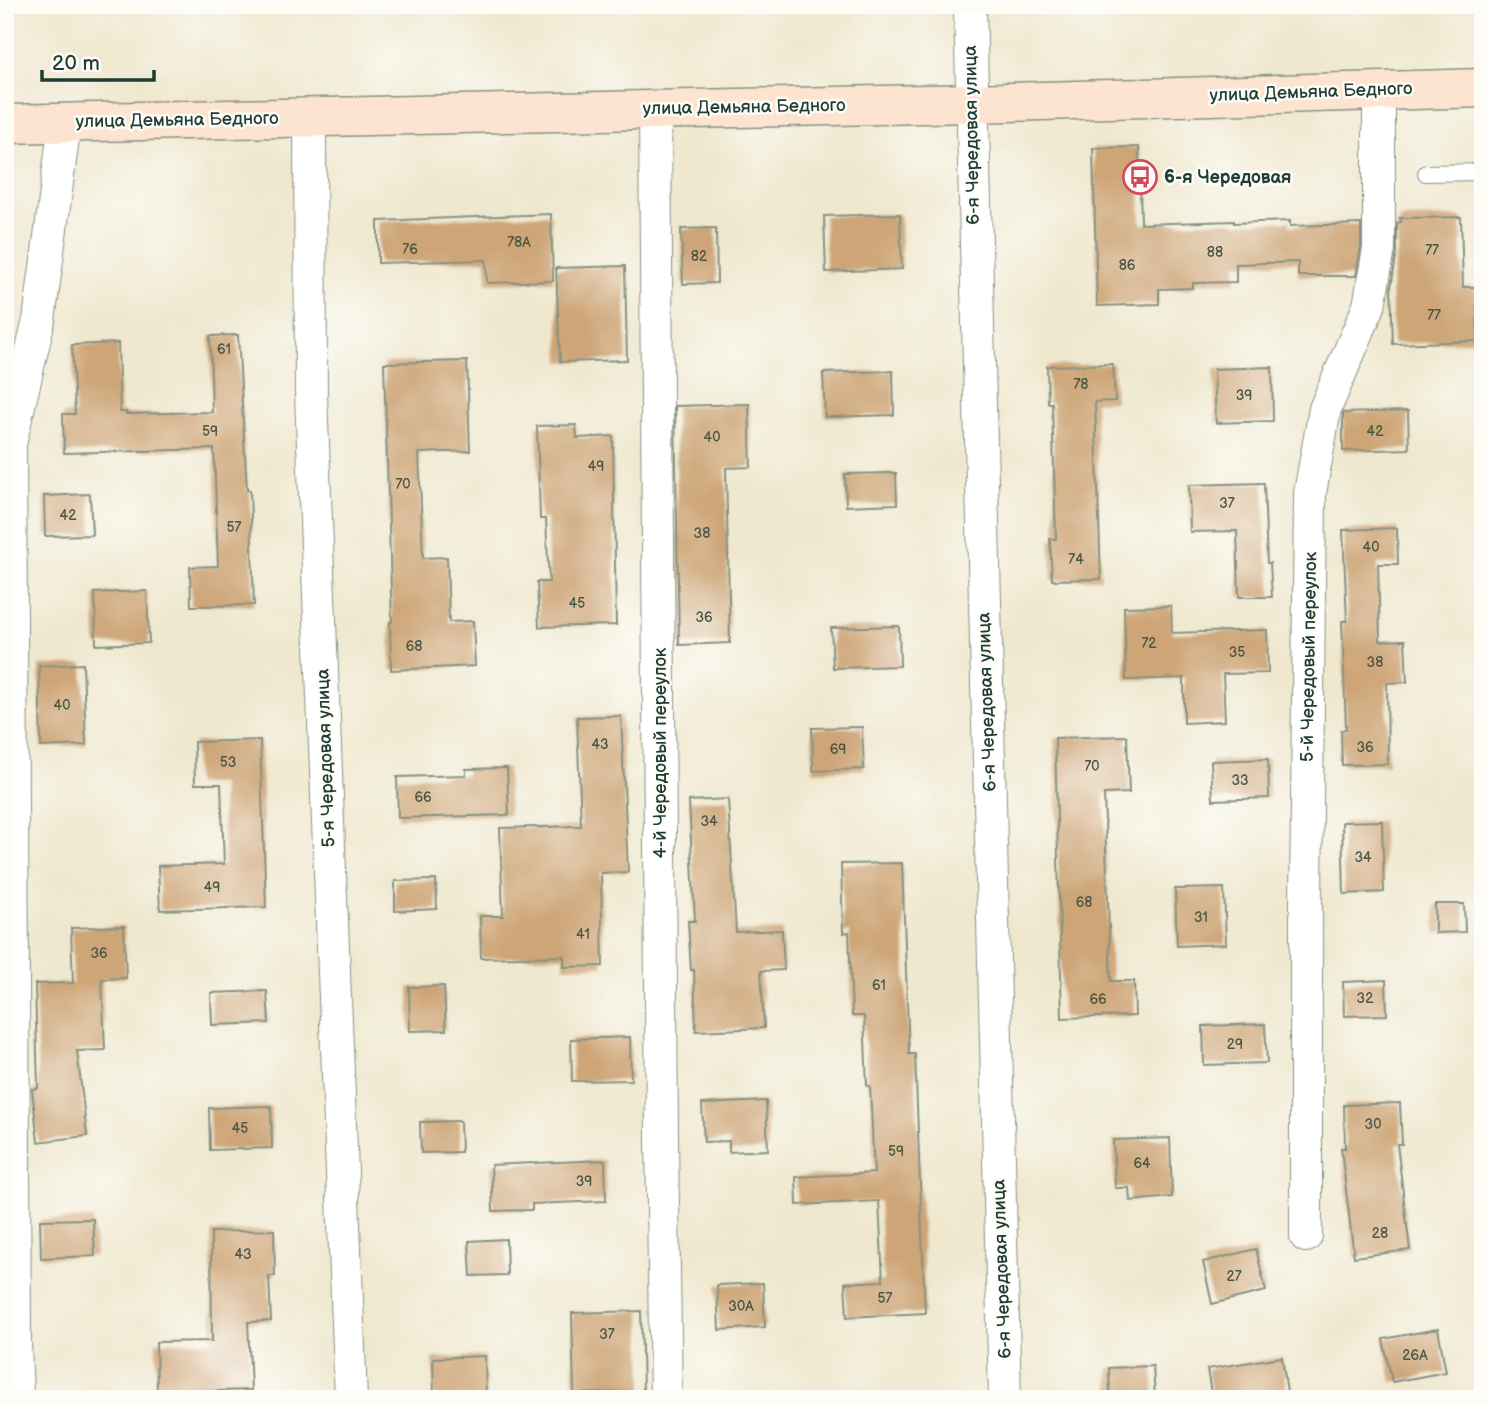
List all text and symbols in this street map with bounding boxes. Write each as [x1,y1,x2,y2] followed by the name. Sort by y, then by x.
[42,38,154,82] scale bar
[960,45,984,225] street label: 6-я Чередовая улица
[52,51,100,76] text: 20 m
[1209,78,1413,106] street label: улица Демьяна Бедного
[642,95,846,119] street label: улица Демьяна Бедного
[75,108,279,132] street label: улица Демьяна Бедного
[1121,158,1159,196] bus stop icon: 6-я Чередовая
[1164,167,1291,188] place label: 6-я Чередовая
[507,234,531,251] house number: 78А
[402,241,418,258] house number: 76
[1425,242,1439,259] house number: 77
[1207,244,1223,261] house number: 88
[691,248,708,265] house number: 82
[1119,257,1136,274] house number: 86
[1427,307,1441,324] house number: 77
[217,341,231,358] house number: 61
[1073,376,1089,393] house number: 78
[1236,387,1252,404] house number: 39
[202,423,218,440] house number: 59
[1367,423,1384,440] house number: 42
[704,429,720,446] house number: 40
[588,458,604,475] house number: 49
[395,476,411,493] house number: 70
[1219,495,1235,512] house number: 37
[60,507,77,524] house number: 42
[227,519,242,536] house number: 57
[694,525,710,542] house number: 38
[1363,539,1379,556] house number: 40
[1068,551,1084,568] house number: 74
[1297,551,1321,762] street label: 5-й Чередовый переулок
[569,595,585,612] house number: 45
[695,609,713,626] house number: 36
[973,612,1001,792] street label: 6-я Чередовая улица
[1141,635,1157,652] house number: 72
[406,638,422,655] house number: 68
[1229,644,1245,661] house number: 35
[650,647,671,858] street label: 4-й Чередовый переулок
[1367,654,1383,671] house number: 38
[312,668,340,848] street label: 5-я Чередовая улица
[54,697,70,714] house number: 40
[591,736,609,753] house number: 43
[1356,739,1374,756] house number: 36
[830,741,846,758] house number: 69
[220,754,236,771] house number: 53
[1084,758,1100,775] house number: 70
[1231,772,1249,789] house number: 33
[414,789,432,806] house number: 66
[700,813,718,830] house number: 34
[1354,849,1372,866] house number: 34
[204,879,220,896] house number: 49
[1076,894,1092,911] house number: 68
[1194,909,1208,926] house number: 31
[576,926,590,943] house number: 41
[90,945,108,962] house number: 36
[872,977,886,994] house number: 61
[1357,990,1374,1007] house number: 32
[1089,991,1107,1008] house number: 66
[1227,1036,1243,1053] house number: 29
[1365,1116,1381,1133] house number: 30
[232,1120,248,1137] house number: 45
[888,1143,904,1160] house number: 59
[1133,1155,1151,1172] house number: 64
[576,1173,592,1190] house number: 39
[988,1179,1016,1359] street label: 6-я Чередовая улица
[1372,1225,1388,1242] house number: 28
[234,1246,252,1263] house number: 43
[1226,1268,1242,1285] house number: 27
[878,1290,893,1307] house number: 57
[728,1298,754,1315] house number: 30А
[599,1326,615,1343] house number: 37
[1402,1347,1428,1364] house number: 26А

